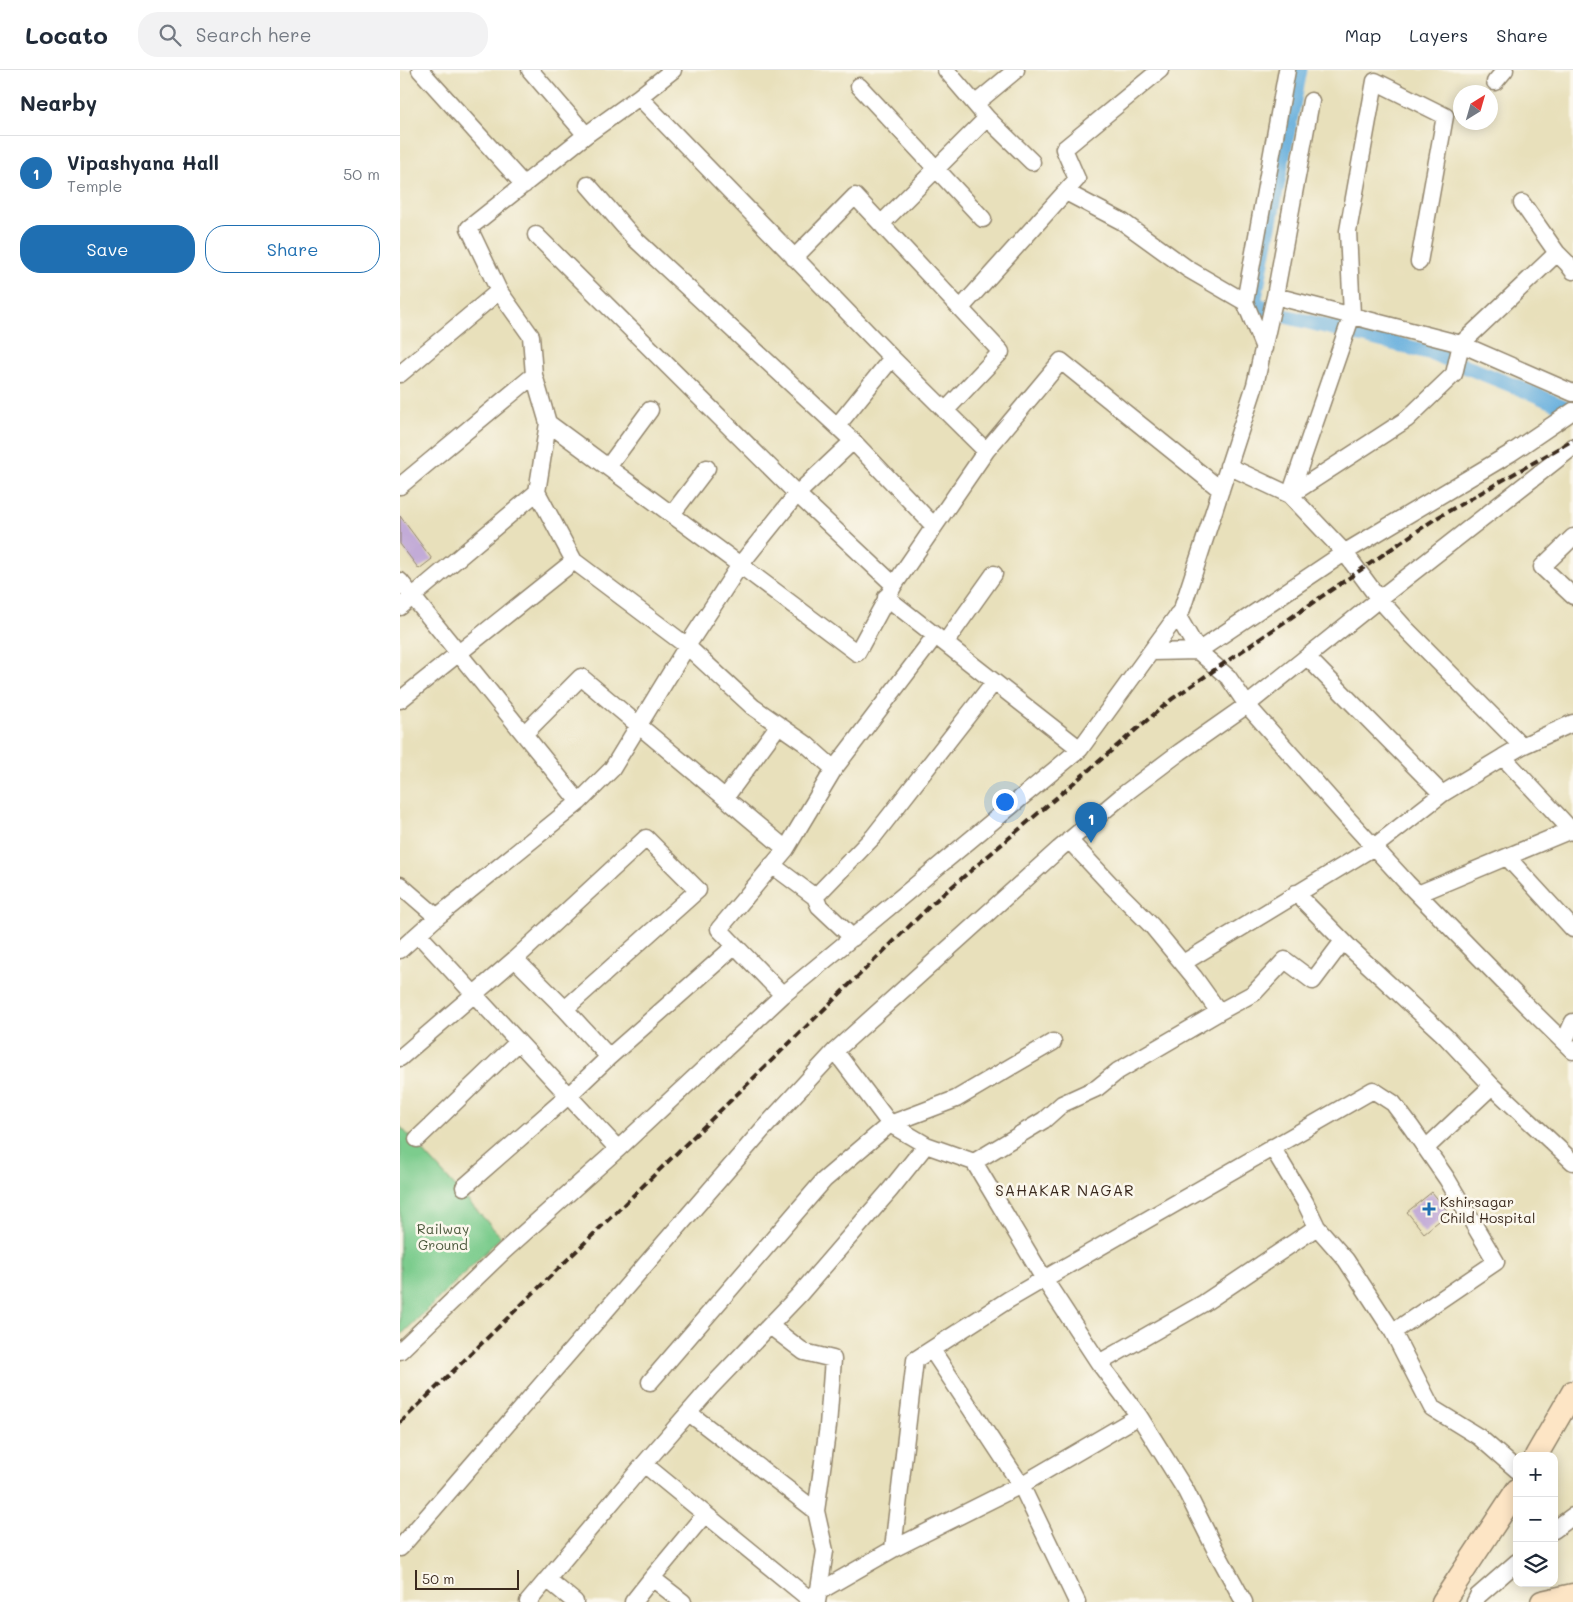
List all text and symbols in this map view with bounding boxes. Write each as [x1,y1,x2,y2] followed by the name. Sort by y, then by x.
[138,12,488,57] search box
[25,19,108,50] text: Locato
[156,21,184,49] icon: search
[196,22,311,47] text: Search here
[1345,23,1381,47] text: Map
[1409,23,1468,47] text: Layers
[1496,23,1548,47] text: Share
[1453,85,1498,130] north arrow
[20,89,97,116] text: Nearby
[67,150,219,175] text: Vipashyana Hall
[32,163,40,184] text: 1
[343,163,380,184] text: 50 m
[67,175,122,196] text: Temple
[20,225,195,273] button: Save
[205,225,380,273] button: Share
[992,789,1018,815] your location
[1075,802,1107,843] pin: 1
[995,1180,1135,1200] district label: SAHAKAR NAGAR
[1440,1192,1535,1227] place label: Kshirsagar Child Hospital
[1422,1202,1436,1216] marker: Kshirsagar Child Hospital
[417,1219,469,1254] park label: Railway Ground
[1513,1452,1558,1587] map controls
[1513,1452,1558,1497] button: +
[1513,1497,1558,1542] button: −
[1513,1542,1558,1587] button: layers
[415,1567,519,1590] scale bar
[422,1569,454,1588] text: 50 m

